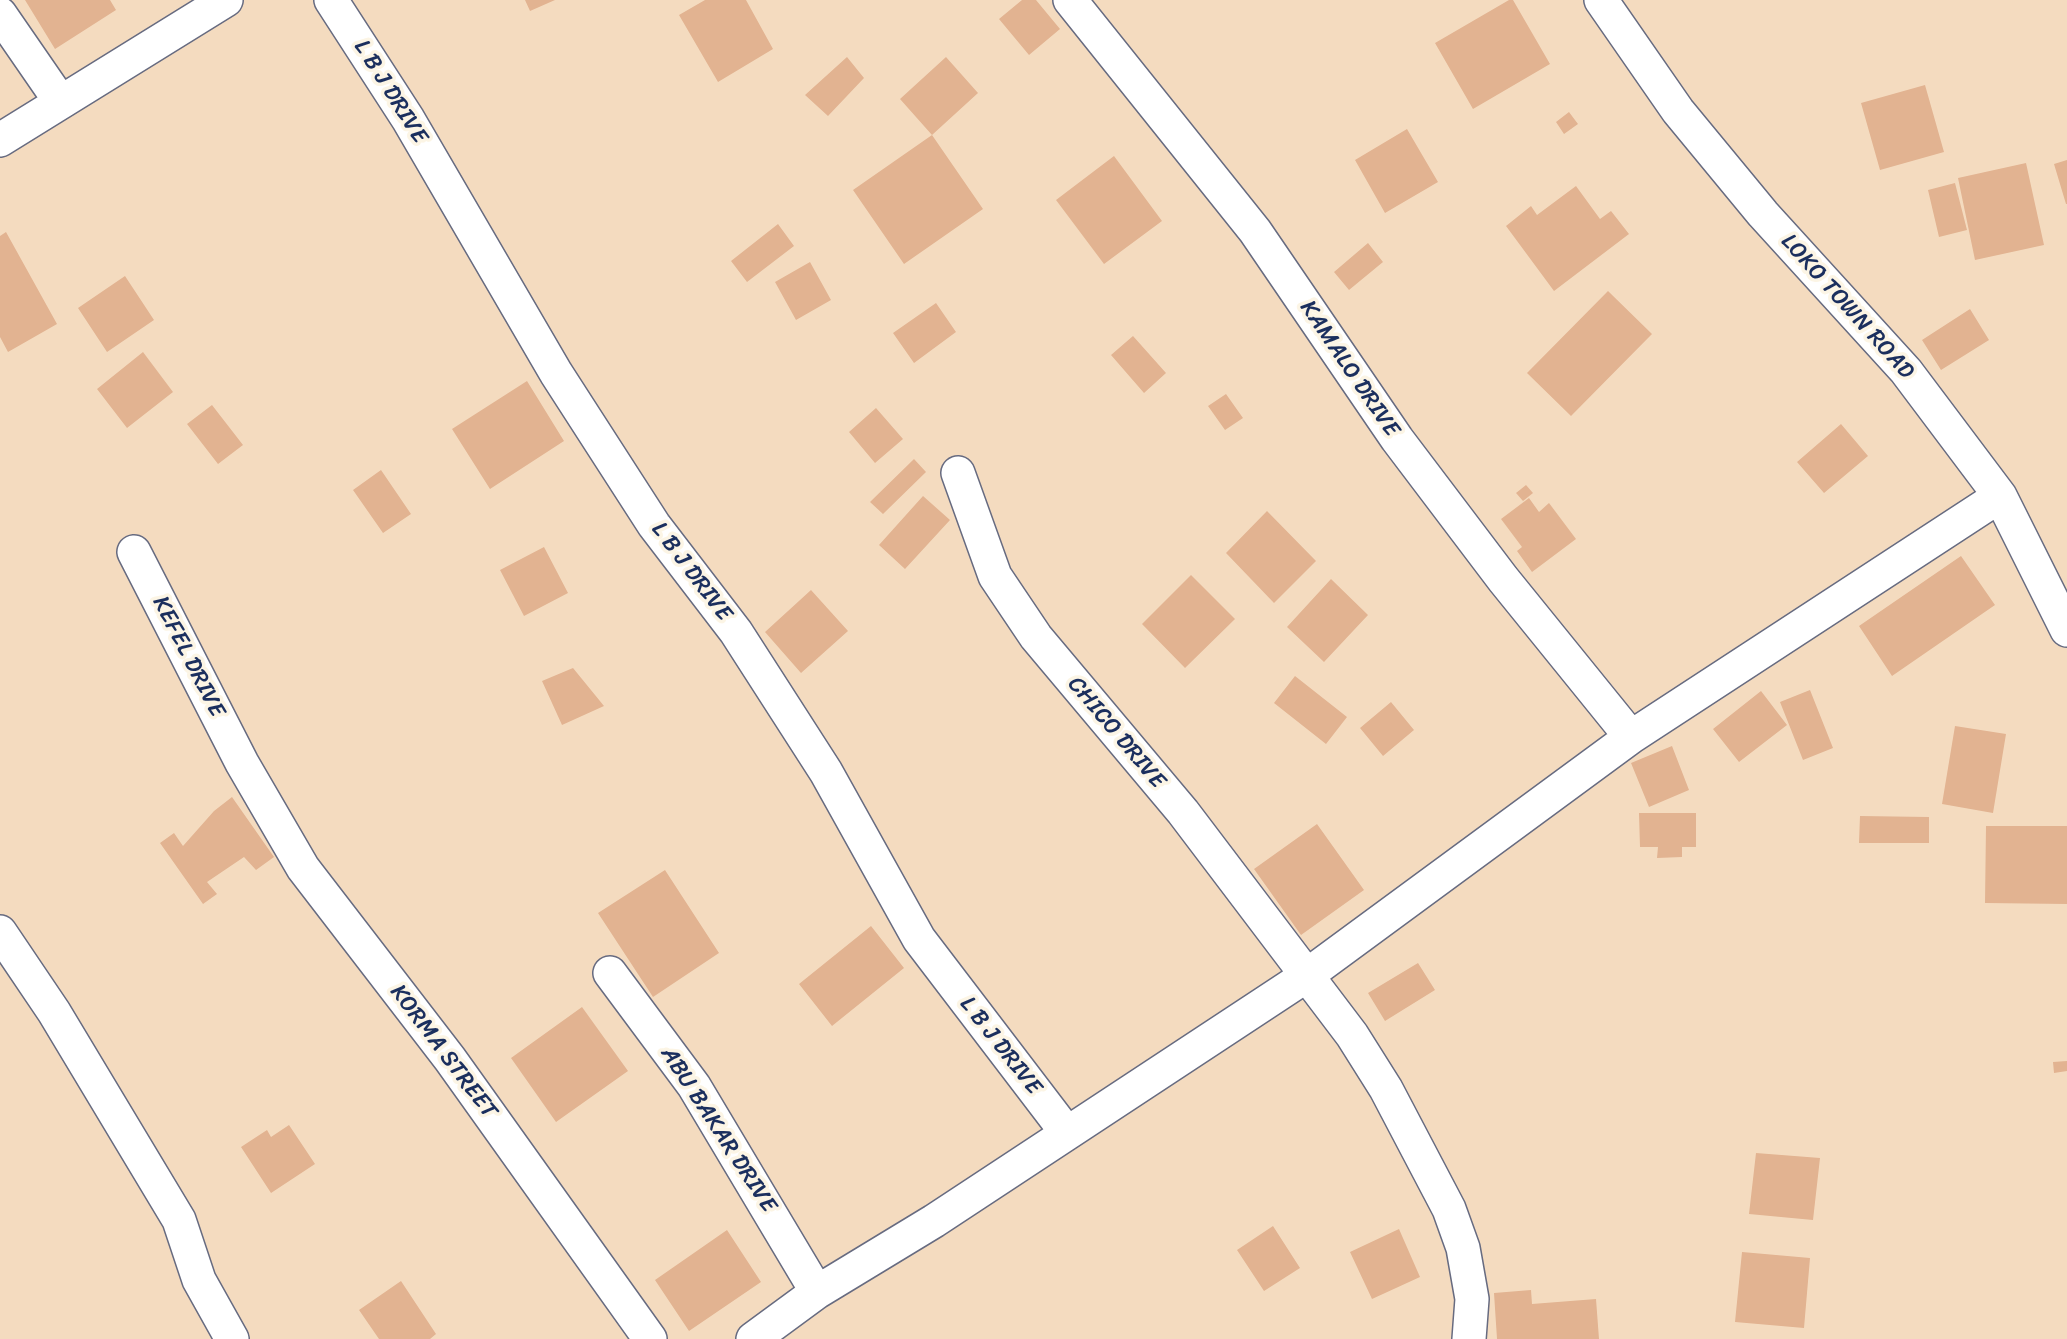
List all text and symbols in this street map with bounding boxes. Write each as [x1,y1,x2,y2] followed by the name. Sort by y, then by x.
[347,35,433,149] street label: L B J DRIVE
[1775,229,1919,385] street label: LOKO TOWN ROAD
[1293,296,1405,442] street label: KAMALO DRIVE
[645,517,737,627] street label: L B J DRIVE
[146,592,230,722] street label: KEFEL DRIVE
[1061,671,1171,795] street label: CHICO DRIVE
[384,979,502,1125] street label: KORMA STREET
[953,991,1047,1101] street label: L B J DRIVE
[654,1042,782,1218] street label: ABU BAKAR DRIVE

